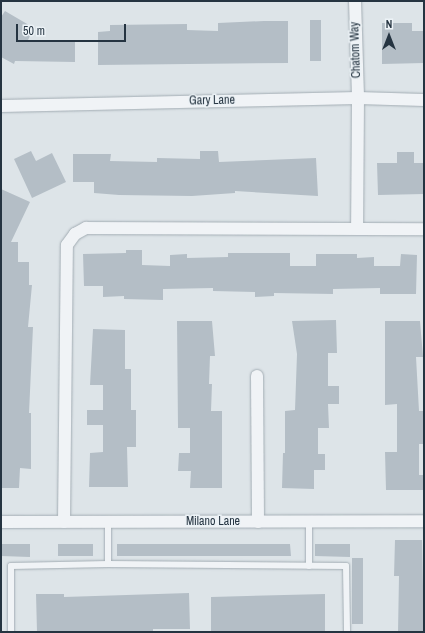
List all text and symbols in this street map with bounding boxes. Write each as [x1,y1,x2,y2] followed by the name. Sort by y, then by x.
[18,16,128,42] scale bar
[369,16,409,56] north arrow
[386,17,392,31] text: N
[348,22,364,78] street label: Chatom Way
[23,23,45,39] text: 50 m
[189,93,235,109] street label: Gary Lane
[186,515,240,529] street label: Milano Lane

